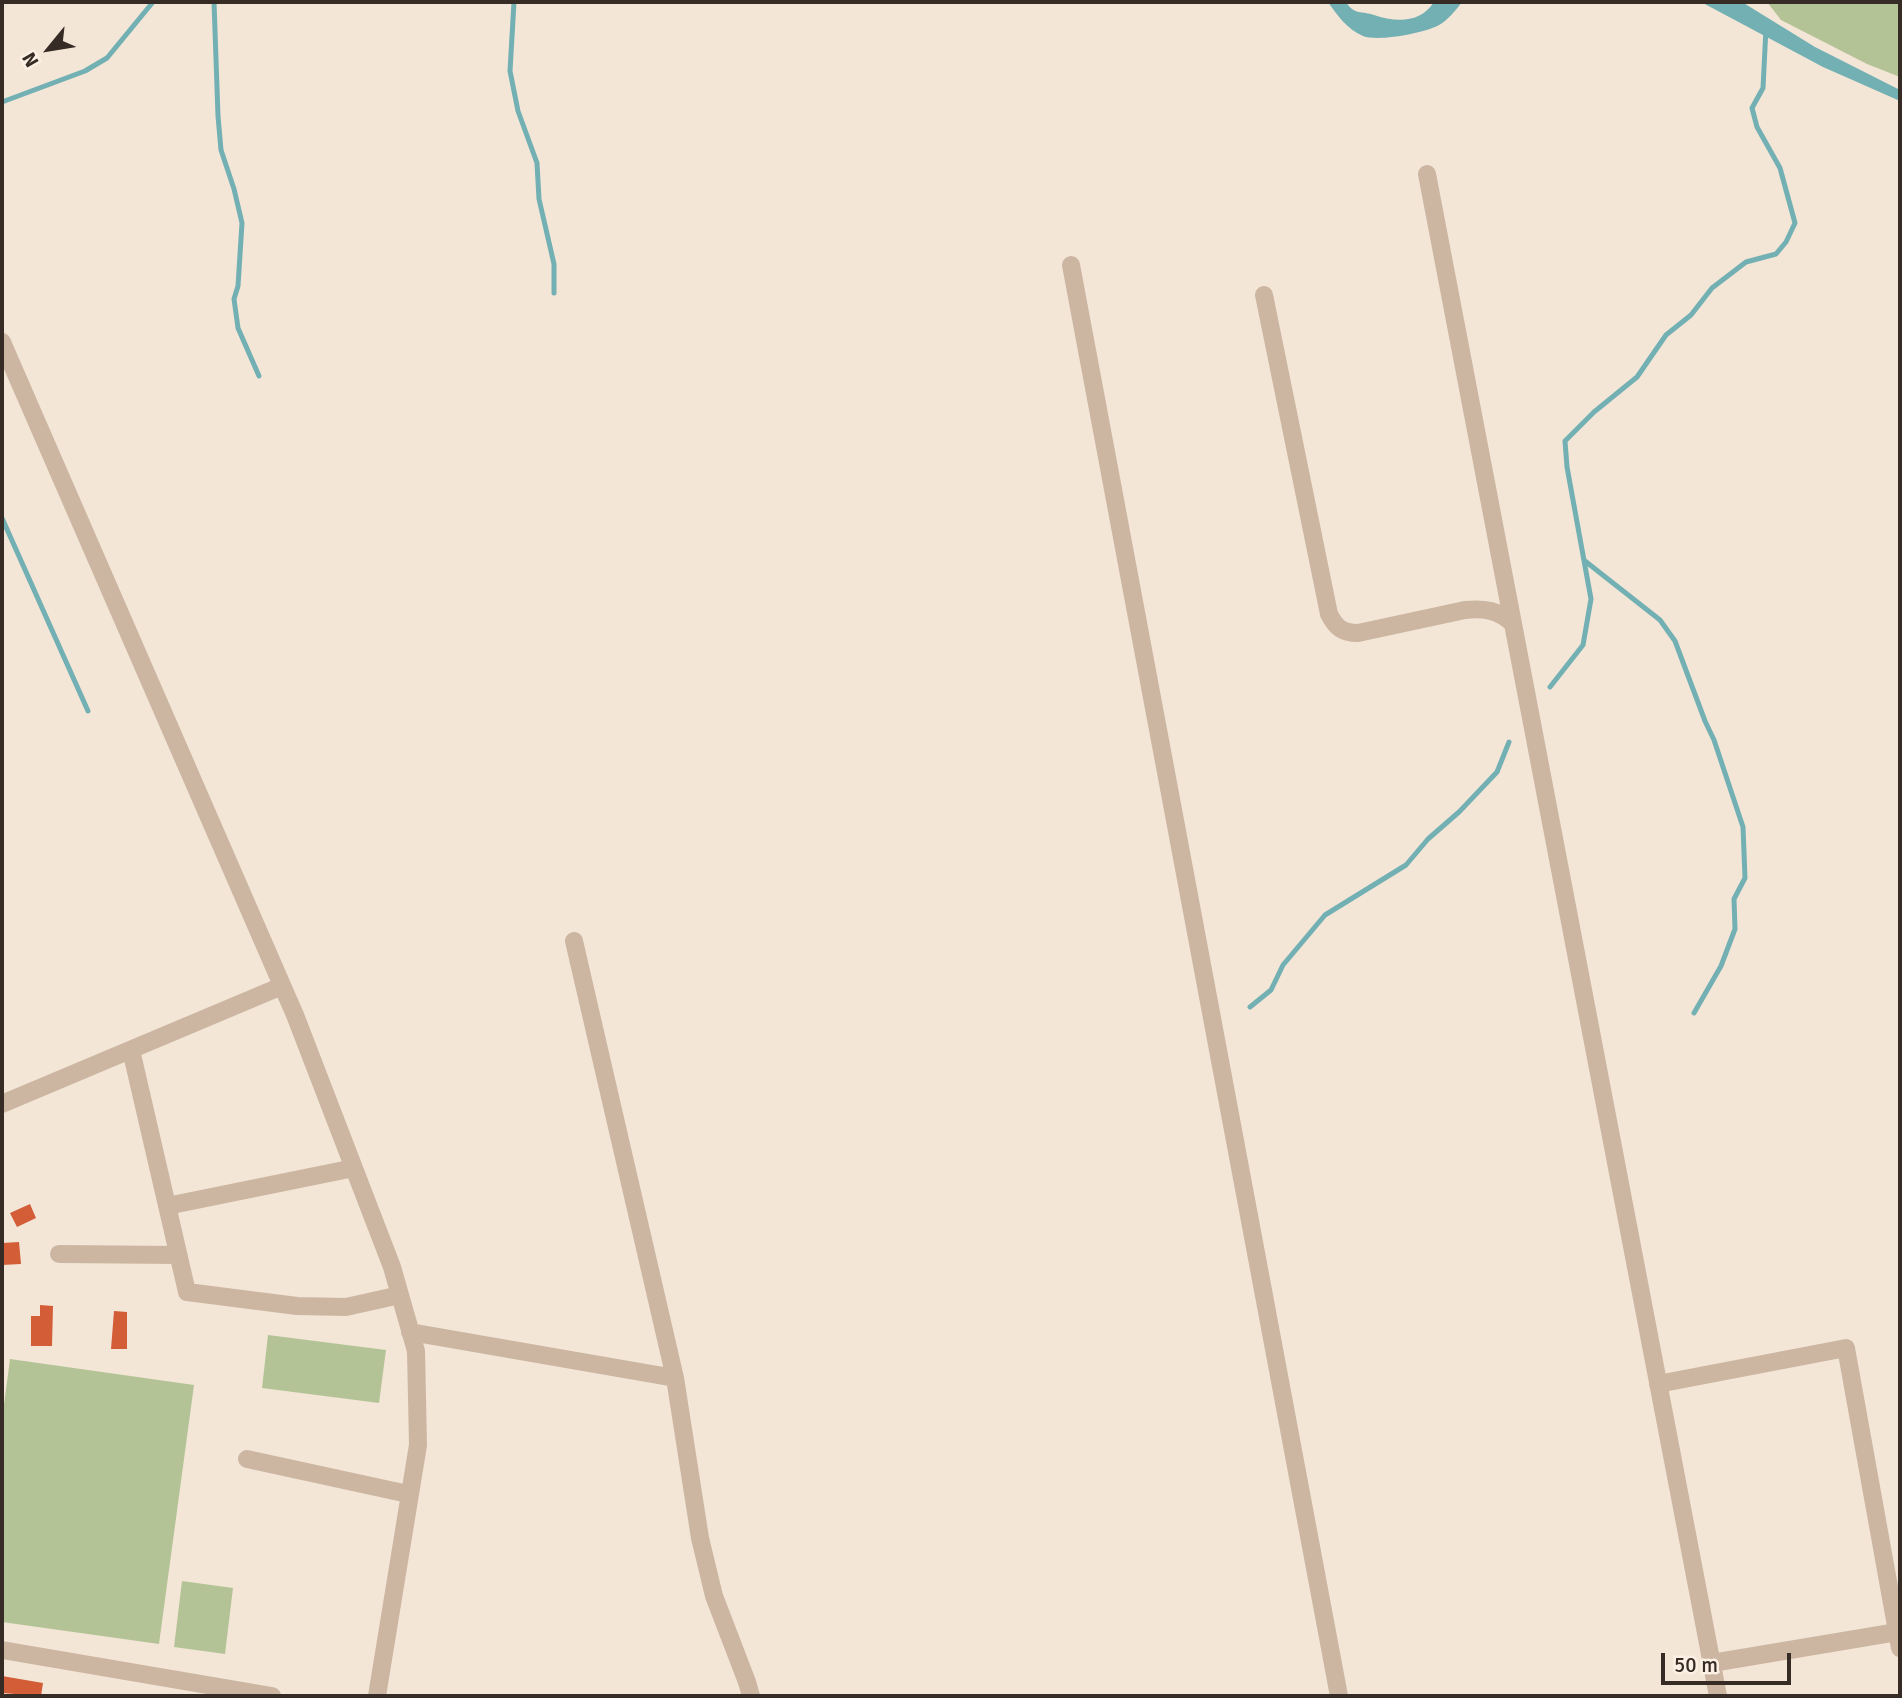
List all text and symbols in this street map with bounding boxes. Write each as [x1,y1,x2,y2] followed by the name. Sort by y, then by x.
[14,14,84,84] north arrow
[17,48,45,71] text: N
[1664,1638,1794,1682] scale bar
[1674,1652,1718,1678] text: 50 m

